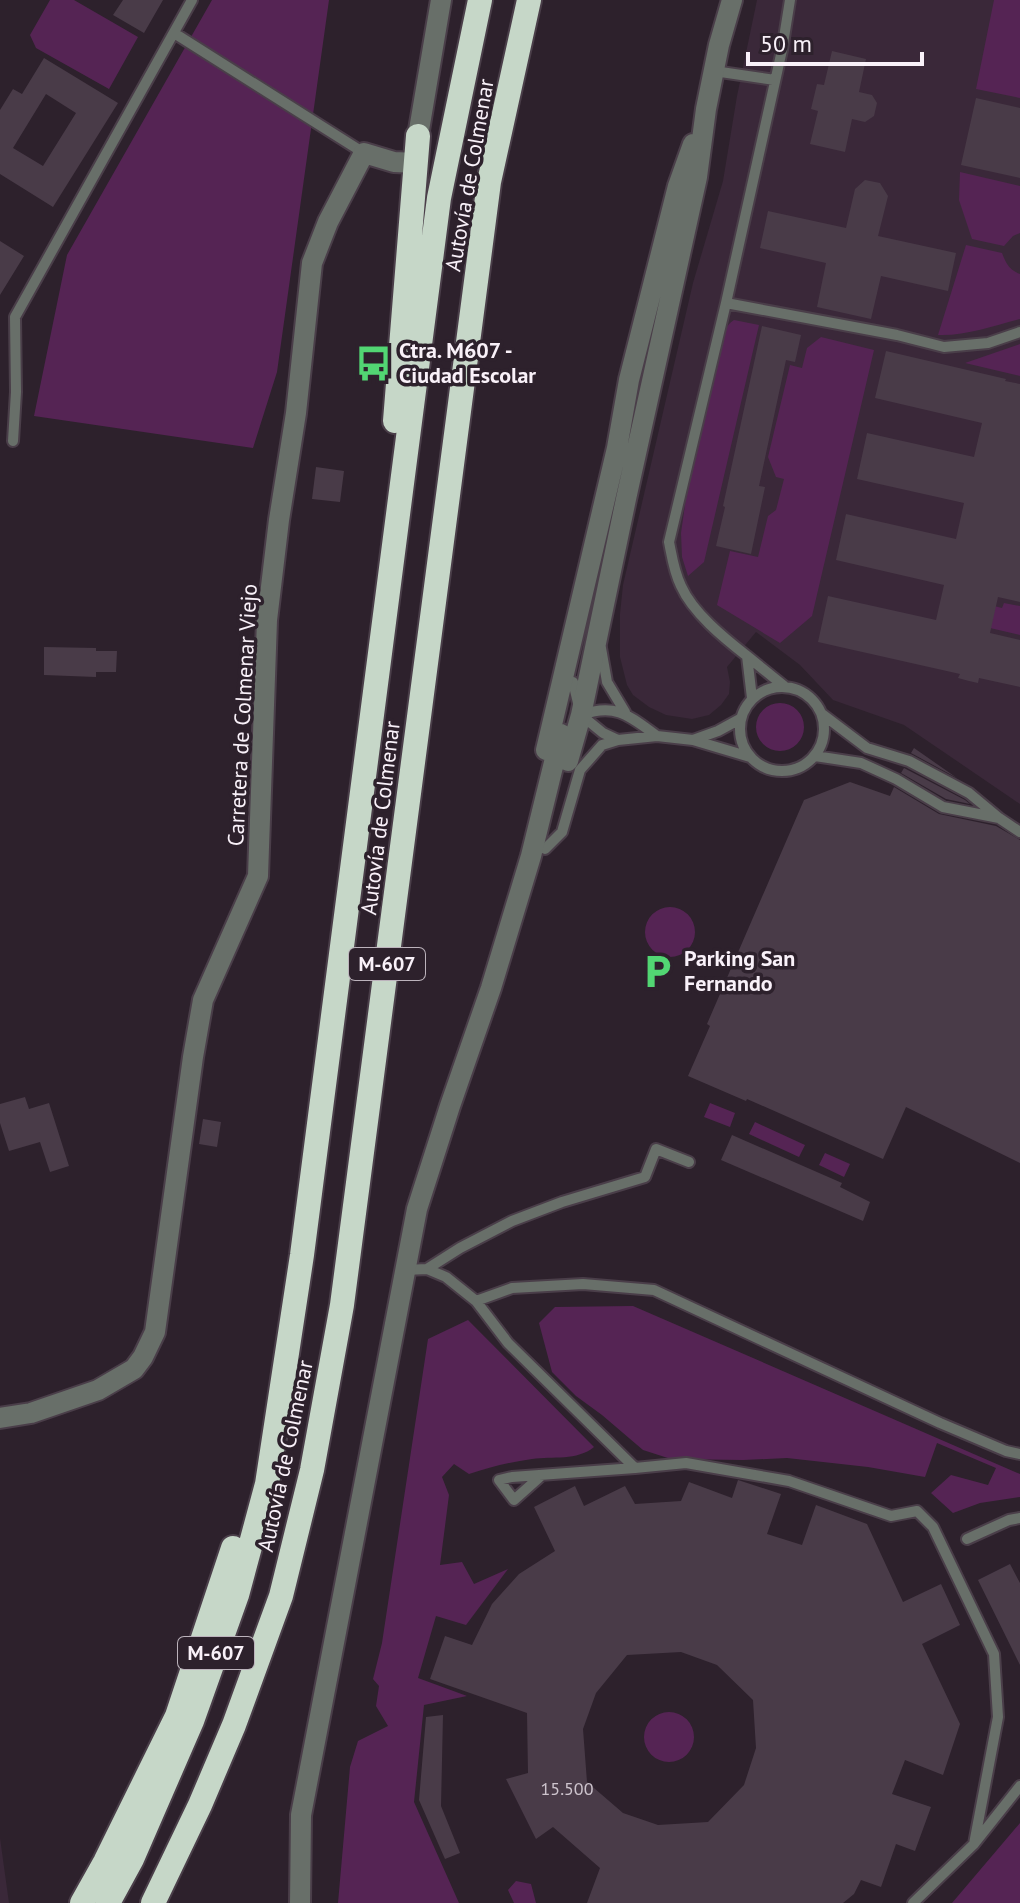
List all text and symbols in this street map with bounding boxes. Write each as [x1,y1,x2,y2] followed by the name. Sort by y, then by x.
[748,16,922,66] scale bar
[760,28,812,59] text: 50 m
[438,76,500,274] street label: Autovía de Colmenar
[399,336,536,389] place label: Ctra. M607 - Ciudad Escolar
[354,344,392,382] bus stop icon: Ctra. M607 - Ciudad Escolar
[221,583,263,847] street label: Carretera de Colmenar Viejo
[354,719,406,917] street label: Autovía de Colmenar
[684,944,795,997] place label: Parking San Fernando
[349,948,425,980] road number: M-607
[639,952,677,990] parking icon: Parking San Fernando
[251,1357,319,1554] street label: Autovía de Colmenar
[178,1637,254,1669] road number: M-607
[541,1777,594,1800] house number: 15.500

